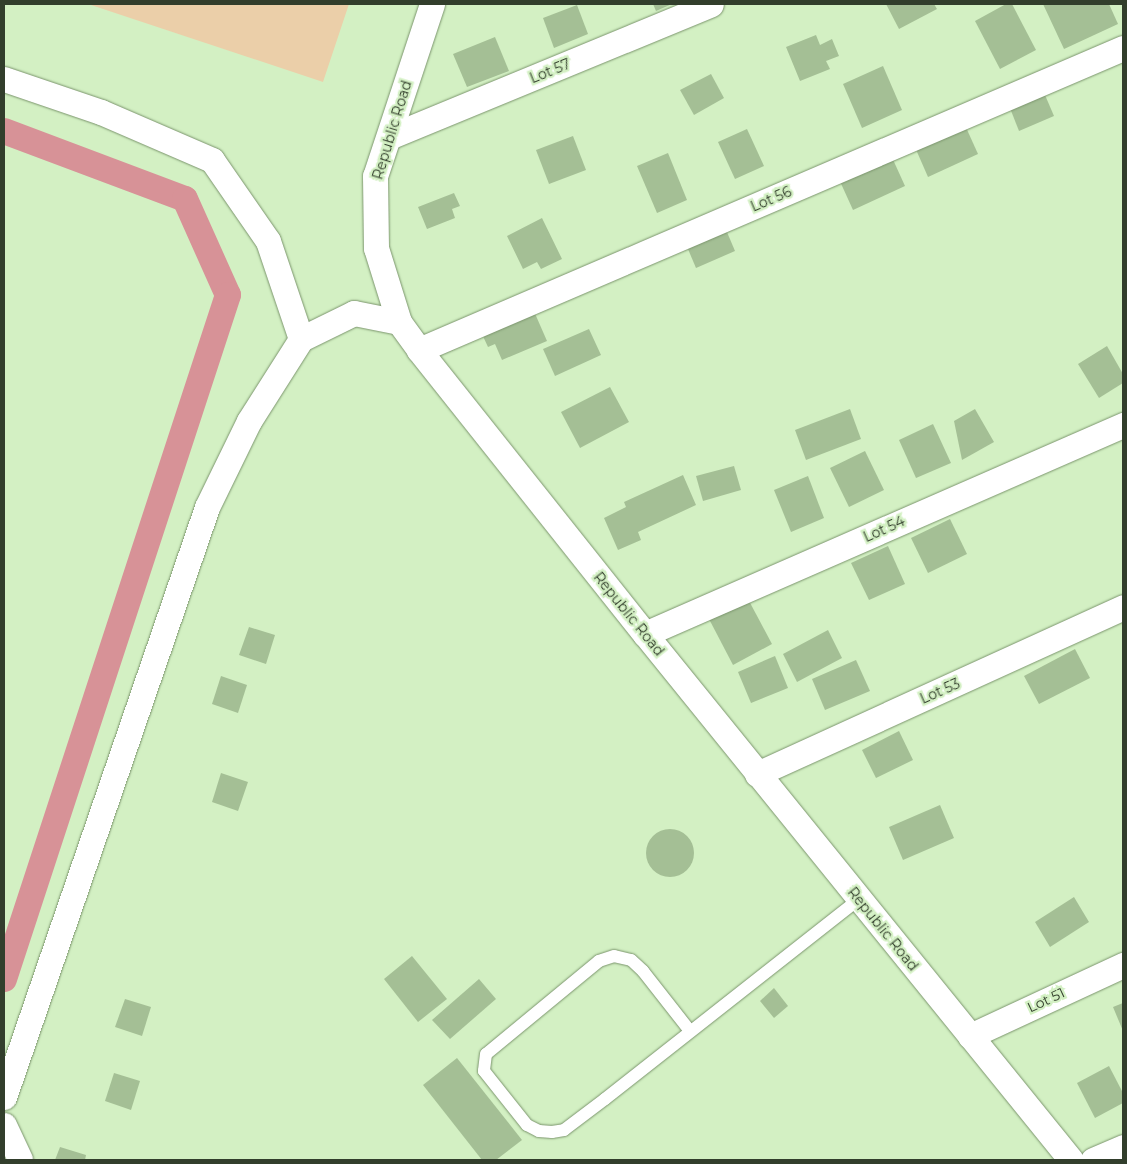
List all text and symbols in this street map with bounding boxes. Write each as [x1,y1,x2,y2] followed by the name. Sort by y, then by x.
[527,55,573,87] street label: Lot 57
[369,78,415,182] street label: Republic Road
[748,183,794,215] street label: Lot 56
[861,512,907,546] street label: Lot 54
[590,569,668,659] street label: Republic Road
[917,675,963,707] street label: Lot 53
[844,884,922,974] street label: Republic Road
[1025,984,1067,1016] street label: Lot 51

